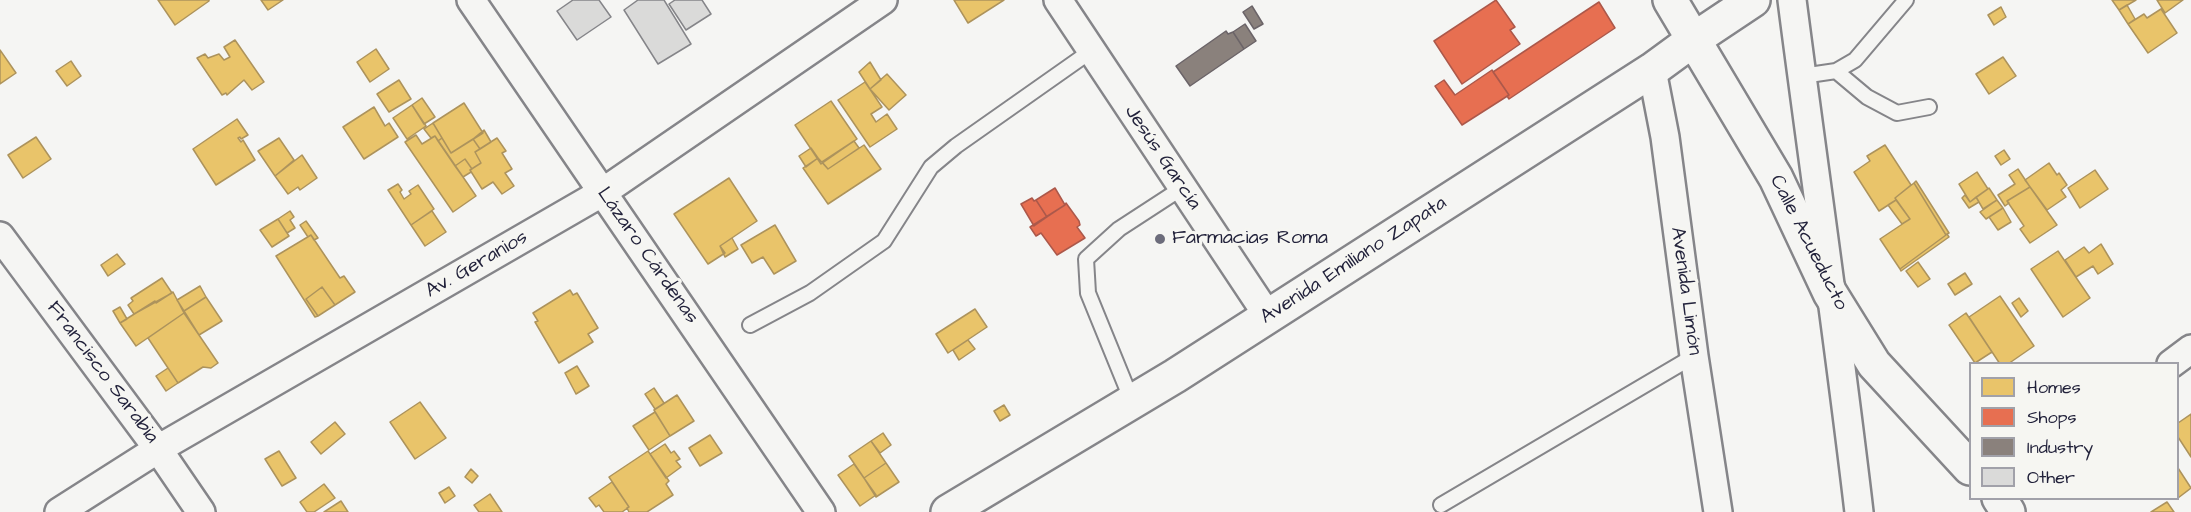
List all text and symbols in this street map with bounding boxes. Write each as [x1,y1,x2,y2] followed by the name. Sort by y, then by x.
[1118,101,1206,215] street label: Jesús García
[1764,171,1852,315] street label: Calle Acueducto
[591,183,703,329] street label: Lázaro Cárdenas
[1256,192,1452,330] street label: Avenida Emiliano Zapata
[1664,225,1706,357] street label: Avenida Limón
[422,226,532,304] street label: Av. Geranios
[1172,227,1328,251] place label: Farmacias Roma
[1153,232,1167,246] marker: Farmacias Roma
[41,297,163,449] street label: Francisco Sarabia
[1969,362,2179,500] legend
[2027,375,2081,400] text: Homes
[2027,405,2077,430] text: Shops
[2027,435,2093,460] text: Industry
[2027,465,2075,490] text: Other

